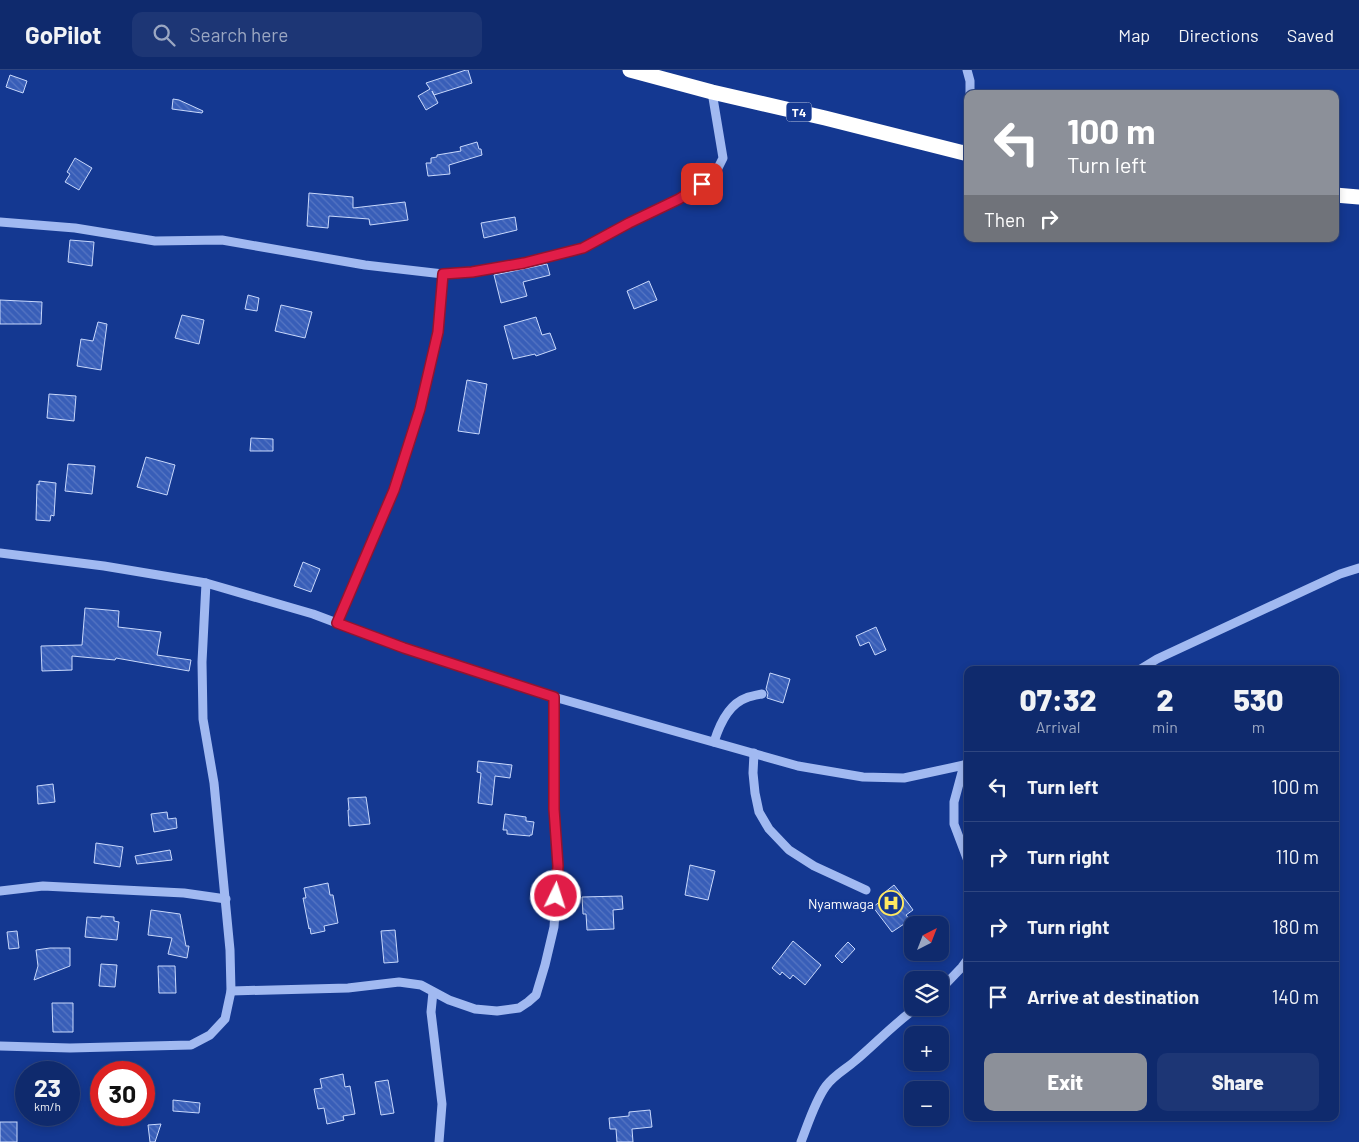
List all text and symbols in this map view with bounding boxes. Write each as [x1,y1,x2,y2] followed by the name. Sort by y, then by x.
[132,12,482,57] search box
[25,20,102,49] text: GoPilot
[150,21,178,49] icon: search
[190,23,288,46] text: Search here
[1118,24,1150,46] text: Map
[1178,24,1259,46] text: Directions
[1287,24,1334,46] text: Saved
[786,102,812,122] road number: T4
[1067,109,1156,151] text: 100 m
[984,110,1049,175] icon: left
[1067,151,1147,177] text: Turn left
[681,163,723,205] pin
[688,170,716,198] icon: arrive
[1035,205,1063,233] icon: right
[984,208,1025,231] text: Then
[1020,681,1096,717] text: 07:32
[1156,681,1173,717] text: 2
[1233,681,1283,717] text: 530
[1036,717,1080,736] text: Arrival
[1152,717,1178,736] text: min
[1252,717,1265,736] text: m
[984,773,1012,801] icon: left
[1027,775,1098,798] text: Turn left
[1271,775,1319,798] text: 100 m
[984,843,1012,871] icon: right
[1027,845,1109,868] text: Turn right
[1275,845,1319,868] text: 110 m
[529,869,581,921] position arrow
[878,890,904,916] hospital icon: Nyamwaga
[808,895,874,912] place label: Nyamwaga
[984,913,1012,941] icon: right
[1027,915,1109,938] text: Turn right
[1272,915,1319,938] text: 180 m
[904,916,949,961] north arrow
[904,916,949,1126] map controls
[904,971,949,1016] button: layers
[984,983,1012,1011] icon: arrive
[1027,985,1199,1008] text: Arrive at destination
[1272,985,1319,1008] text: 140 m
[904,1026,949,1071] button: +
[984,1053,1147,1111] button: Exit
[1157,1053,1319,1111] button: Share
[90,1061,155,1126] speed limit sign: 30
[34,1072,61,1102] text: 23
[904,1081,949,1126] button: −
[34,1099,61,1113] text: km/h

